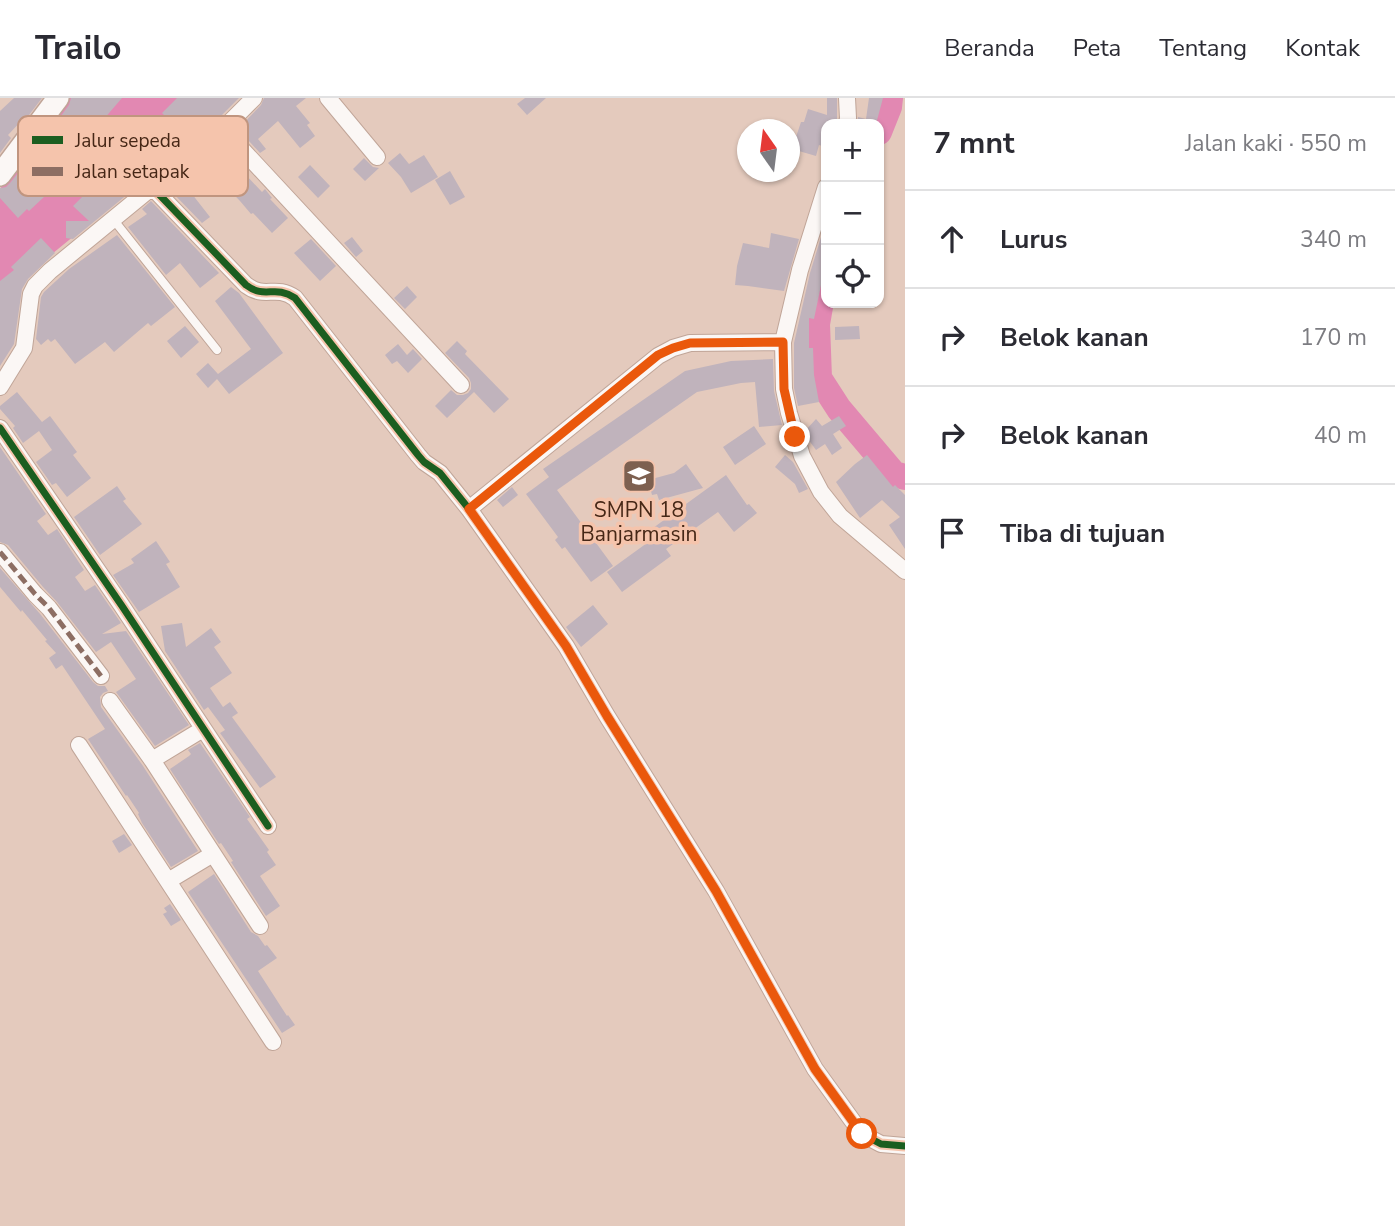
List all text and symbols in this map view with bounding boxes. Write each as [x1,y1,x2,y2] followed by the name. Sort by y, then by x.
[35,26,122,71] text: Trailo
[944,32,1035,64] text: Beranda
[1073,32,1121,64] text: Peta
[1159,32,1247,64] text: Tentang
[1285,32,1360,64] text: Kontak
[18,116,248,196] legend
[737,119,800,182] north arrow
[821,119,884,308] map controls
[821,119,884,182] button: +
[933,123,1014,164] text: 7 mnt
[74,128,181,154] text: Jalur sepeda
[1185,128,1367,159] text: Jalan kaki · 550 m
[74,159,190,185] text: Jalan setapak
[821,182,884,245] button: −
[933,220,971,258] icon: ahead
[1000,222,1067,257] text: Lurus
[1300,224,1367,255] text: 340 m
[821,245,884,308] button: locate
[933,318,971,356] icon: right
[1000,320,1149,355] text: Belok kanan
[1300,322,1367,353] text: 170 m
[933,416,971,454] icon: right
[1000,418,1149,453] text: Belok kanan
[1314,420,1367,451] text: 40 m
[779,421,810,452] route end
[620,457,658,495] school or university icon: SMPN 18 Banjarmasin
[581,496,697,548] place label: SMPN 18 Banjarmasin
[933,514,971,552] icon: arrive
[1000,516,1165,551] text: Tiba di tujuan
[846,1118,877,1149] route start

